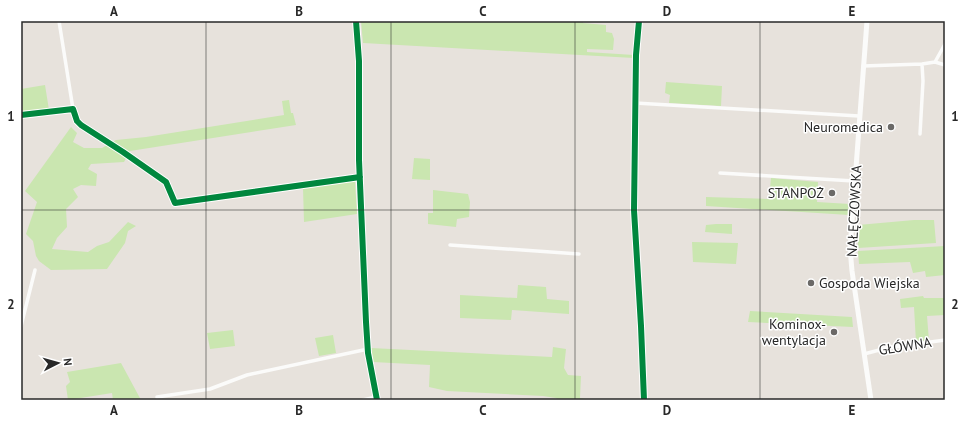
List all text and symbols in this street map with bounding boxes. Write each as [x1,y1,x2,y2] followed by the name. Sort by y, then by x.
[110,3,118,20] text: A
[295,3,303,20] text: B
[479,3,487,20] text: C
[663,3,671,20] text: D
[849,3,856,20] text: E
[7,108,15,125] text: 1
[951,108,959,125] text: 1
[804,118,883,136] place label: Neuromedica
[886,122,896,132] marker: Neuromedica
[843,164,865,257] street label: NAŁĘCZOWSKA
[768,184,824,202] place label: STANPOŻ
[827,188,837,198] marker: STANPOŻ
[819,274,920,292] place label: Gospoda Wiejska
[806,278,816,288] marker: Gospoda Wiejska
[7,296,15,313] text: 2
[951,296,959,313] text: 2
[762,315,826,349] place label: Kominox- wentylacja
[829,327,839,337] marker: Kominox- wentylacja
[877,333,934,359] street label: GŁÓWNA
[38,343,78,383] north arrow
[61,358,75,366] text: N
[110,402,118,419] text: A
[295,402,303,419] text: B
[479,402,487,419] text: C
[663,402,671,419] text: D
[849,402,856,419] text: E

